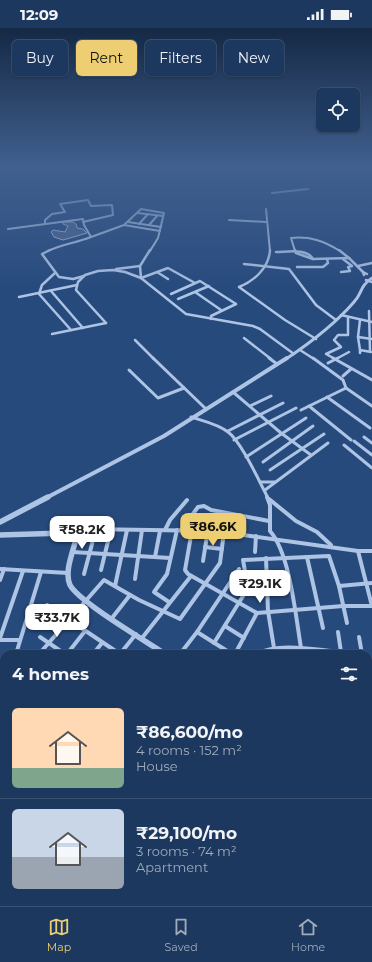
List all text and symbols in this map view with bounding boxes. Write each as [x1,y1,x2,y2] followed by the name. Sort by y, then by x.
[20,5,58,24] text: 12:09
[12,40,68,76] chip: Buy
[76,40,137,76] chip: Rent
[145,40,216,76] chip: Filters
[224,40,284,76] chip: New
[316,88,360,132] map controls
[316,88,360,132] button: locate
[180,513,246,547] pin: ₹86.6K
[49,516,115,550] pin: ₹58.2K
[189,518,237,534] text: ₹86.6K
[59,521,105,537] text: ₹58.2K
[227,570,293,604] pin: ₹29.1K
[238,575,282,591] text: ₹29.1K
[24,604,90,638] pin: ₹33.7K
[34,609,80,625] text: ₹33.7K
[338,663,360,685] icon: filters
[12,664,89,684] text: 4 homes
[136,722,243,742] text: ₹86,600/mo
[44,724,92,772] icon: home
[136,742,242,758] text: 4 rooms · 152 m²
[136,758,178,774] text: House
[136,823,237,843] text: ₹29,100/mo
[44,825,92,873] icon: home
[136,843,237,859] text: 3 rooms · 74 m²
[136,859,208,875] text: Apartment
[47,916,71,954] tab: Map
[165,916,198,954] tab: Saved
[291,916,325,954] tab: Home

